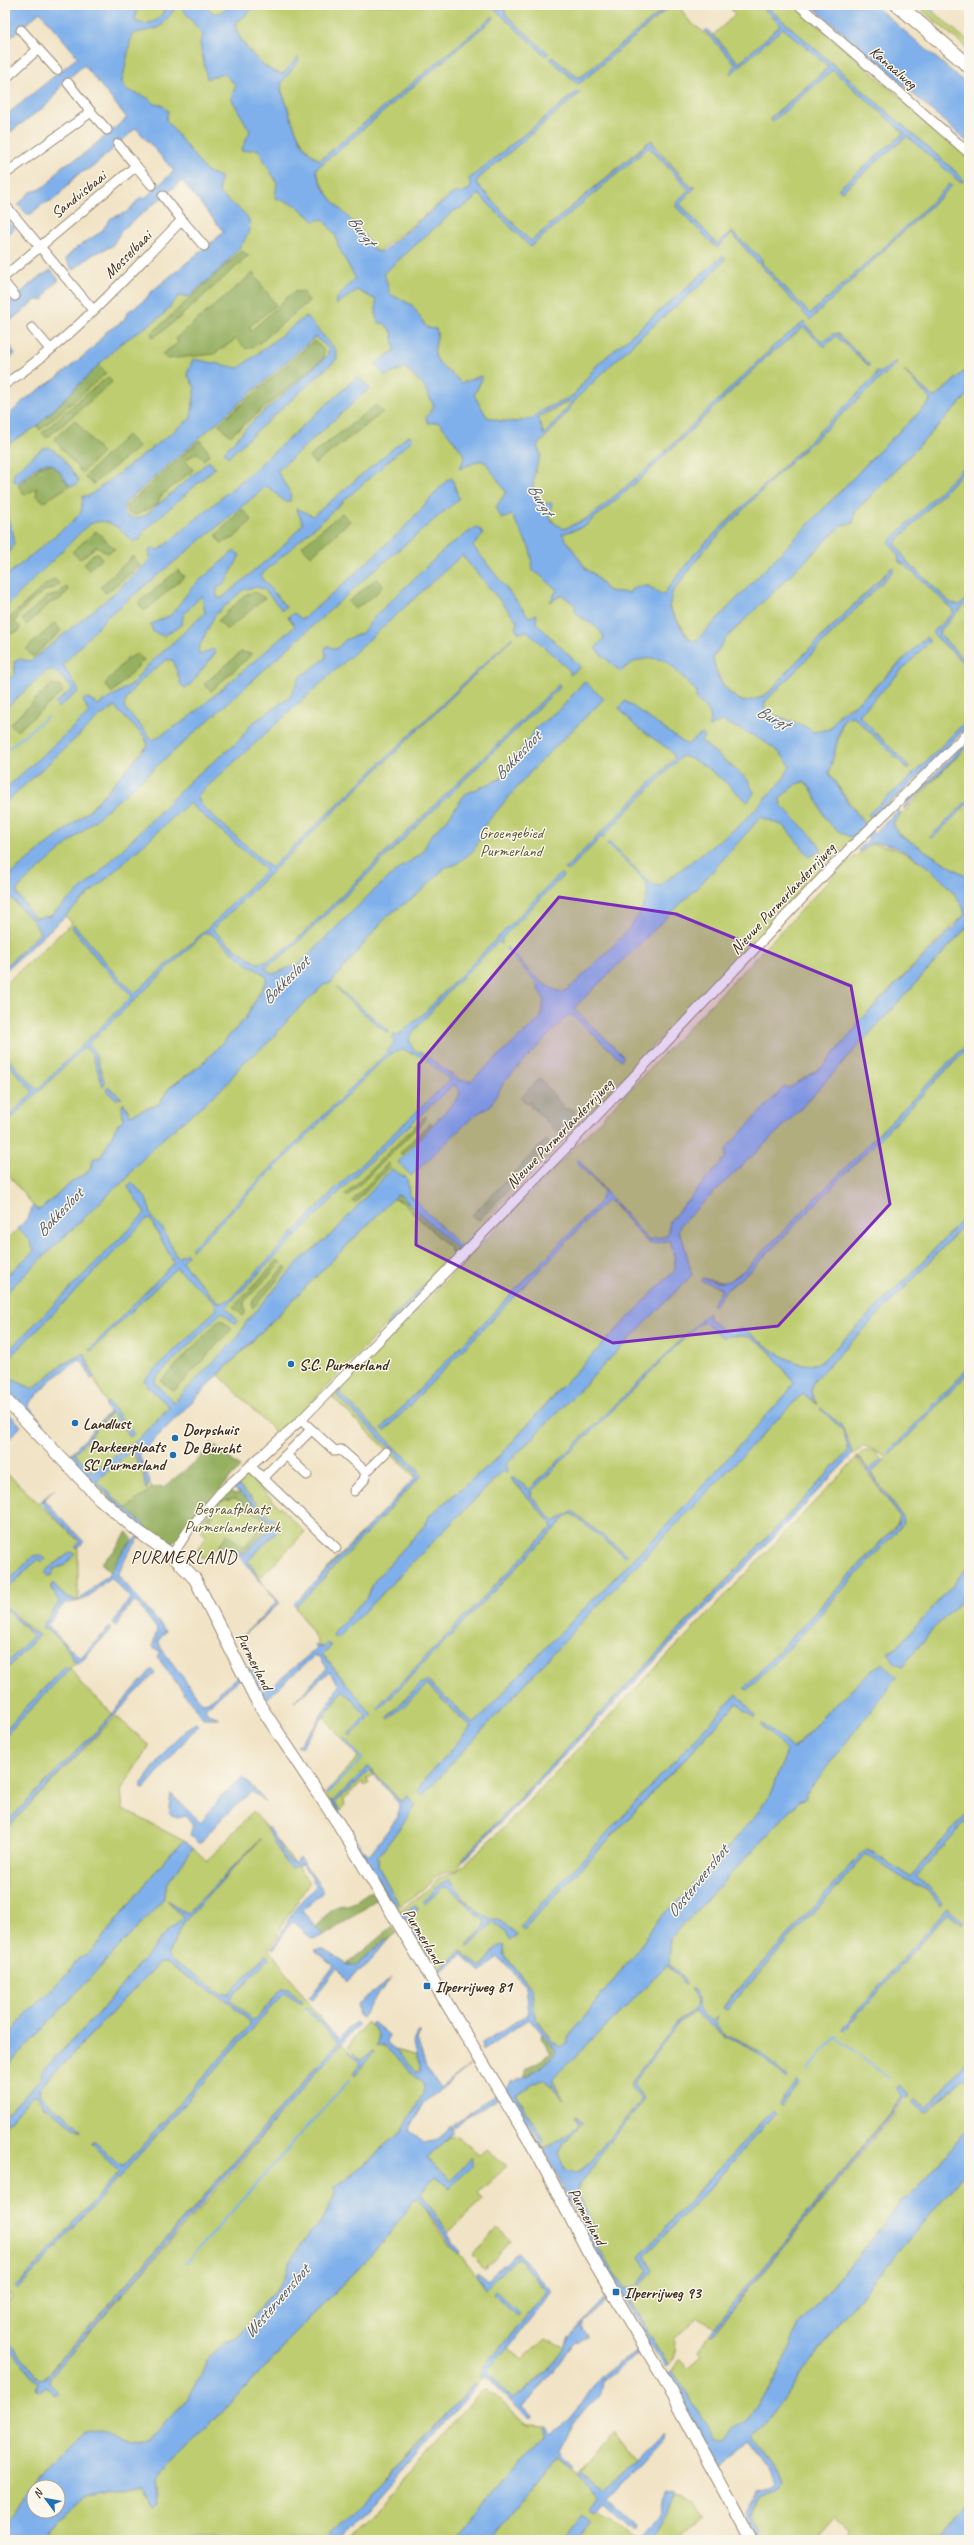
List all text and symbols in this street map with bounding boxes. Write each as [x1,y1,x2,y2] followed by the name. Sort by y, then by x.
[866,42,922,95] street label: Kanaalweg
[47,165,112,223] street label: Sandvisbaai
[343,211,383,253] water label: Burgt
[100,225,157,283] street label: Mosselbaai
[523,480,560,523] water label: Burgt
[753,700,796,736] water label: Burgt
[489,724,548,784] water label: Bokkesloot
[479,823,546,861] park label: Groengebied Purmerland
[726,838,841,959] street label: Nieuwe Purmerlanderrijweg
[257,950,316,1009] water label: Bokkesloot
[502,1073,618,1193] street label: Nieuwe Purmerlanderrijweg
[31,1181,90,1241] water label: Bokkesloot
[299,1355,390,1375] place label: S.C. Purmerland
[286,1359,296,1369] marker: S.C. Purmerland
[83,1414,132,1434] place label: Landlust
[70,1418,80,1428] marker: Landlust
[183,1420,242,1458] place label: Dorpshuis De Burcht
[170,1433,180,1443] marker: Dorpshuis De Burcht
[82,1437,168,1475] place label: Parkeerplaats SC Purmerland
[168,1450,178,1460] marker: Parkeerplaats SC Purmerland
[184,1499,281,1537] park label: Begraafplaats Purmerlanderkerk
[131,1546,238,1568] district label: PURMERLAND
[231,1629,278,1696] street label: Purmerland
[662,1838,735,1922] water label: Oosterveersloot
[399,1905,449,1971] street label: Purmerland
[435,1977,514,1997] place label: Ilperrijweg 81
[422,1981,432,1991] marker: Ilperrijweg 81
[564,2184,612,2251] street label: Purmerland
[239,2258,316,2342] water label: Westerveersloot
[624,2283,702,2303] place label: Ilperrijweg 93
[611,2287,621,2297] marker: Ilperrijweg 93
[26,2479,66,2519] north arrow
[30,2485,46,2500] text: N

